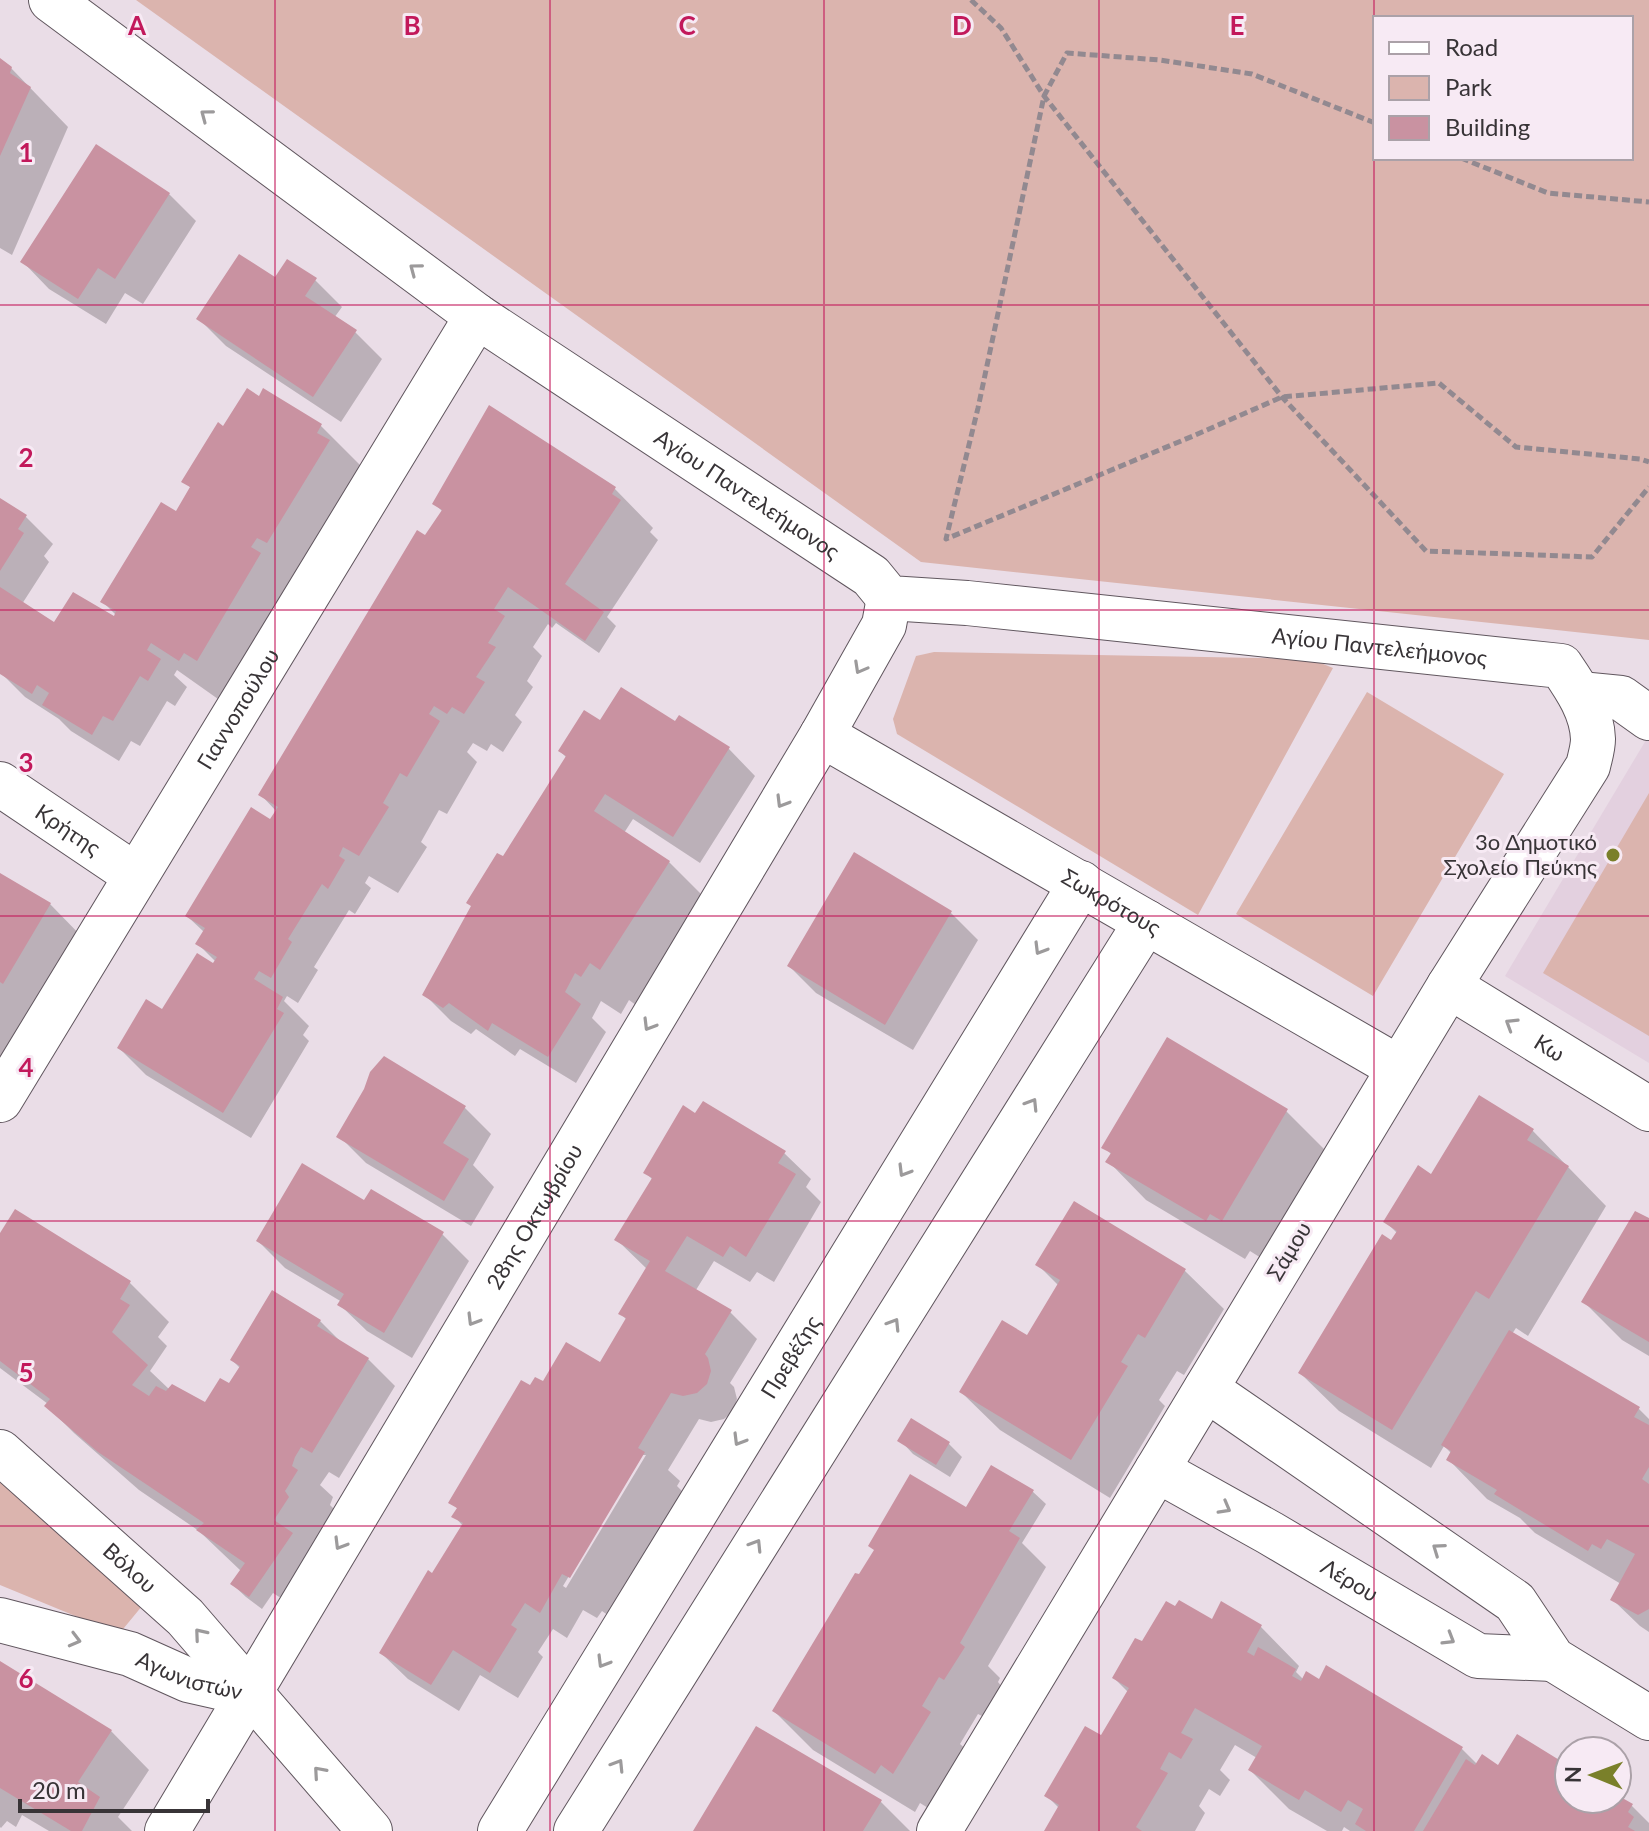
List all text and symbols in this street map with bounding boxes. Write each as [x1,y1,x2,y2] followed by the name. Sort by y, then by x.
[127,9,147,41] text: A
[403,9,421,41] text: B
[678,9,696,41] text: C
[952,9,972,41] text: D
[1230,9,1244,41] text: E
[1373,16,1633,160] legend
[1445,32,1498,61] text: Road
[1445,72,1493,101] text: Park
[200,110,215,124] one-way arrow
[1445,112,1530,141] text: Building
[18,136,34,168] text: 1
[409,265,424,279] one-way arrow
[650,423,845,565] street label: Αγίου Παντελεήμονος
[18,441,34,473] text: 2
[1271,621,1489,671] street label: Αγίου Παντελεήμονος
[191,643,285,774] street label: Γιαννοπούλου
[854,659,870,674] one-way arrow
[18,746,34,778] text: 3
[777,793,792,808] one-way arrow
[31,798,106,861] street label: Κρήτης
[1443,828,1597,880] place label: 3ο Δημοτικό Σχολείο Πεύκης
[1604,846,1622,864] marker: 3ο Δημοτικό Σχολείο Πεύκης
[1057,862,1166,941] street label: Σωκρότους
[1034,940,1050,955] one-way arrow
[643,1016,659,1031] one-way arrow
[1505,1019,1520,1034] one-way arrow
[1530,1028,1570,1067] street label: Κω
[18,1051,34,1083] text: 4
[1022,1098,1038,1113] one-way arrow
[480,1139,588,1294] street label: 28ης Οκτωβρίου
[899,1162,914,1177] one-way arrow
[1261,1217,1317,1285] street label: Σάμου
[754,1310,826,1403] street label: Πρεβέζης
[467,1311,483,1326] one-way arrow
[884,1318,899,1333] one-way arrow
[18,1356,34,1388] text: 5
[733,1431,749,1446] one-way arrow
[1216,1498,1230,1514] one-way arrow
[334,1535,349,1550] one-way arrow
[98,1537,162,1598] street label: Βόλου
[746,1539,761,1553] one-way arrow
[1432,1544,1446,1559] one-way arrow
[1317,1552,1383,1607] street label: Λέρου
[195,1629,210,1644] one-way arrow
[1440,1629,1455,1645] one-way arrow
[68,1631,82,1647] one-way arrow
[132,1645,245,1705] street label: Αγωνιστών
[598,1653,613,1668] one-way arrow
[18,1662,34,1694] text: 6
[1553,1735,1633,1815] north arrow
[608,1759,623,1774] one-way arrow
[20,1763,208,1813] scale bar
[1559,1766,1586,1783] text: N
[314,1767,328,1782] one-way arrow
[32,1775,86,1804] text: 20 m

